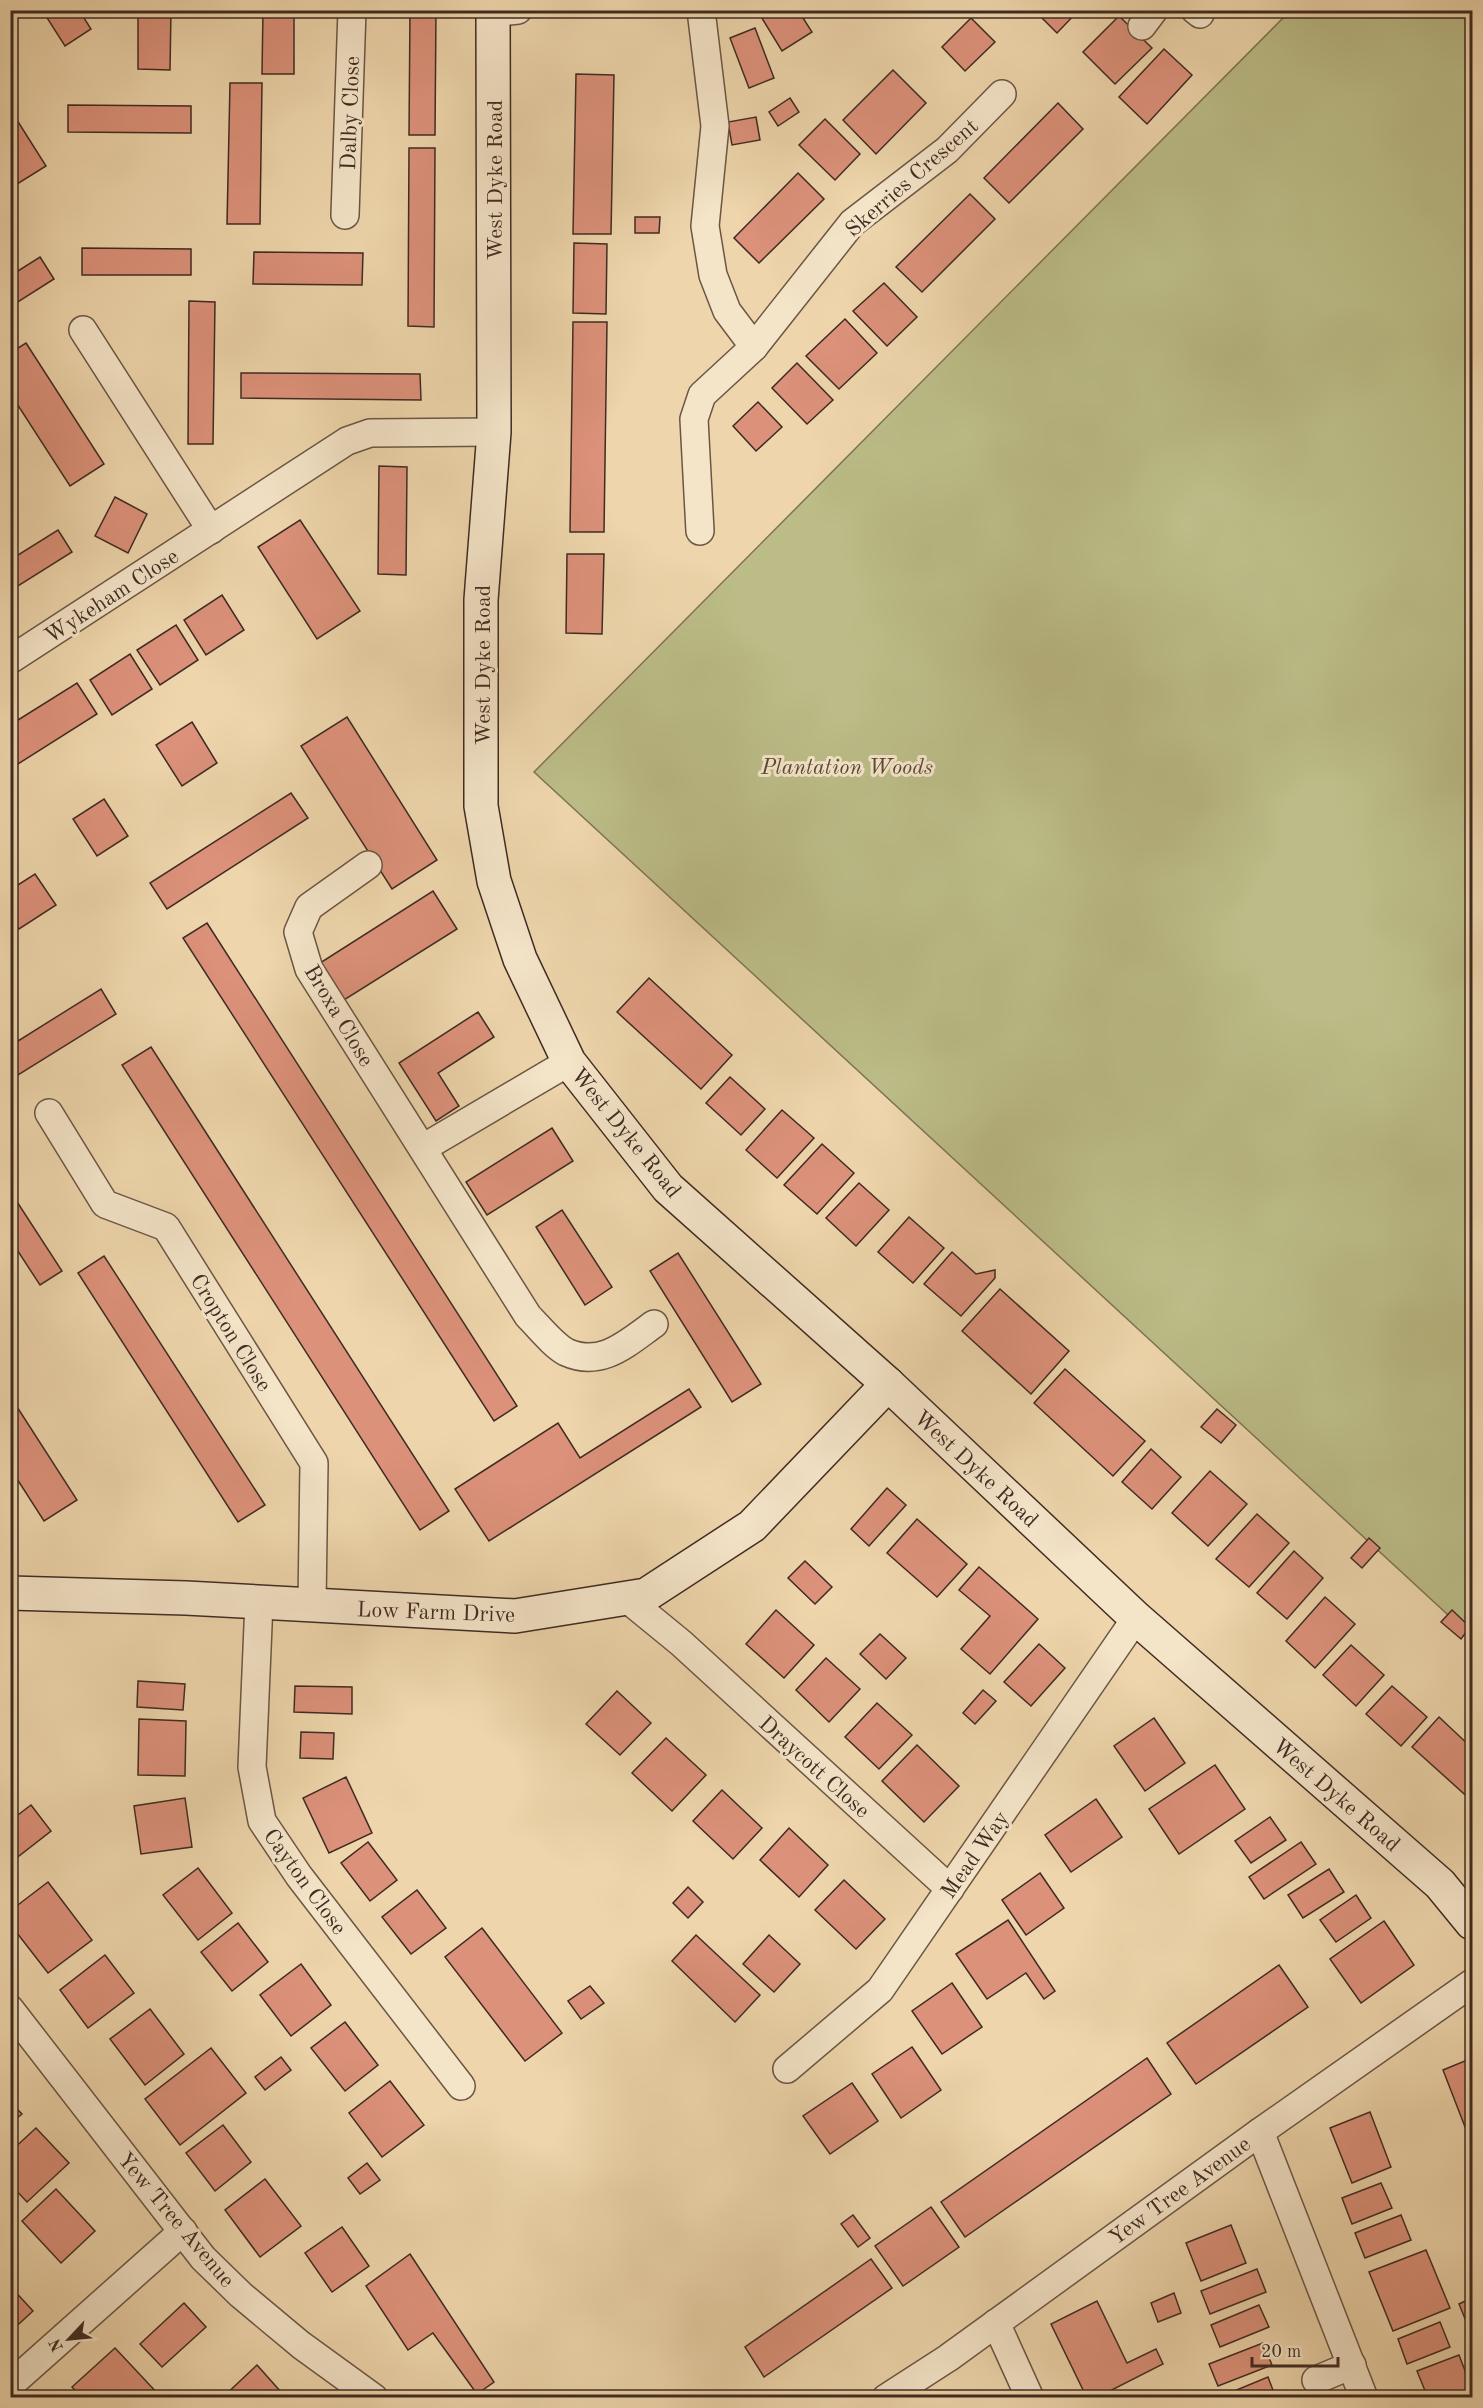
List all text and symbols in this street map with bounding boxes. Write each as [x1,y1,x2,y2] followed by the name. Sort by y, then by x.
[338,56,364,171] street label: Dalby Close
[485,100,507,260] street label: West Dyke Road
[842,115,983,242] street label: Skerries Crescent
[41,545,183,648] street label: Wykeham Close
[473,585,495,745] street label: West Dyke Road
[760,757,933,779] park label: Plantation Woods
[299,961,377,1071] street label: Broxa Close
[566,1064,684,1203] street label: West Dyke Road
[185,1270,275,1396] street label: Cropton Close
[909,1407,1042,1532] street label: West Dyke Road
[356,1599,515,1627] street label: Low Farm Drive
[754,1712,873,1823] street label: Draycott Close
[1268,1735,1403,1856] street label: West Dyke Road
[938,1807,1014,1903] street label: Mead Way
[259,1825,350,1939] street label: Cayton Close
[1105,2133,1255,2250] street label: Yew Tree Avenue
[113,2149,238,2292] street label: Yew Tree Avenue
[39,2309,99,2369] north arrow
[1252,2330,1338,2368] scale bar
[47,2335,67,2354] text: N
[1261,2343,1301,2361] text: 20 m

